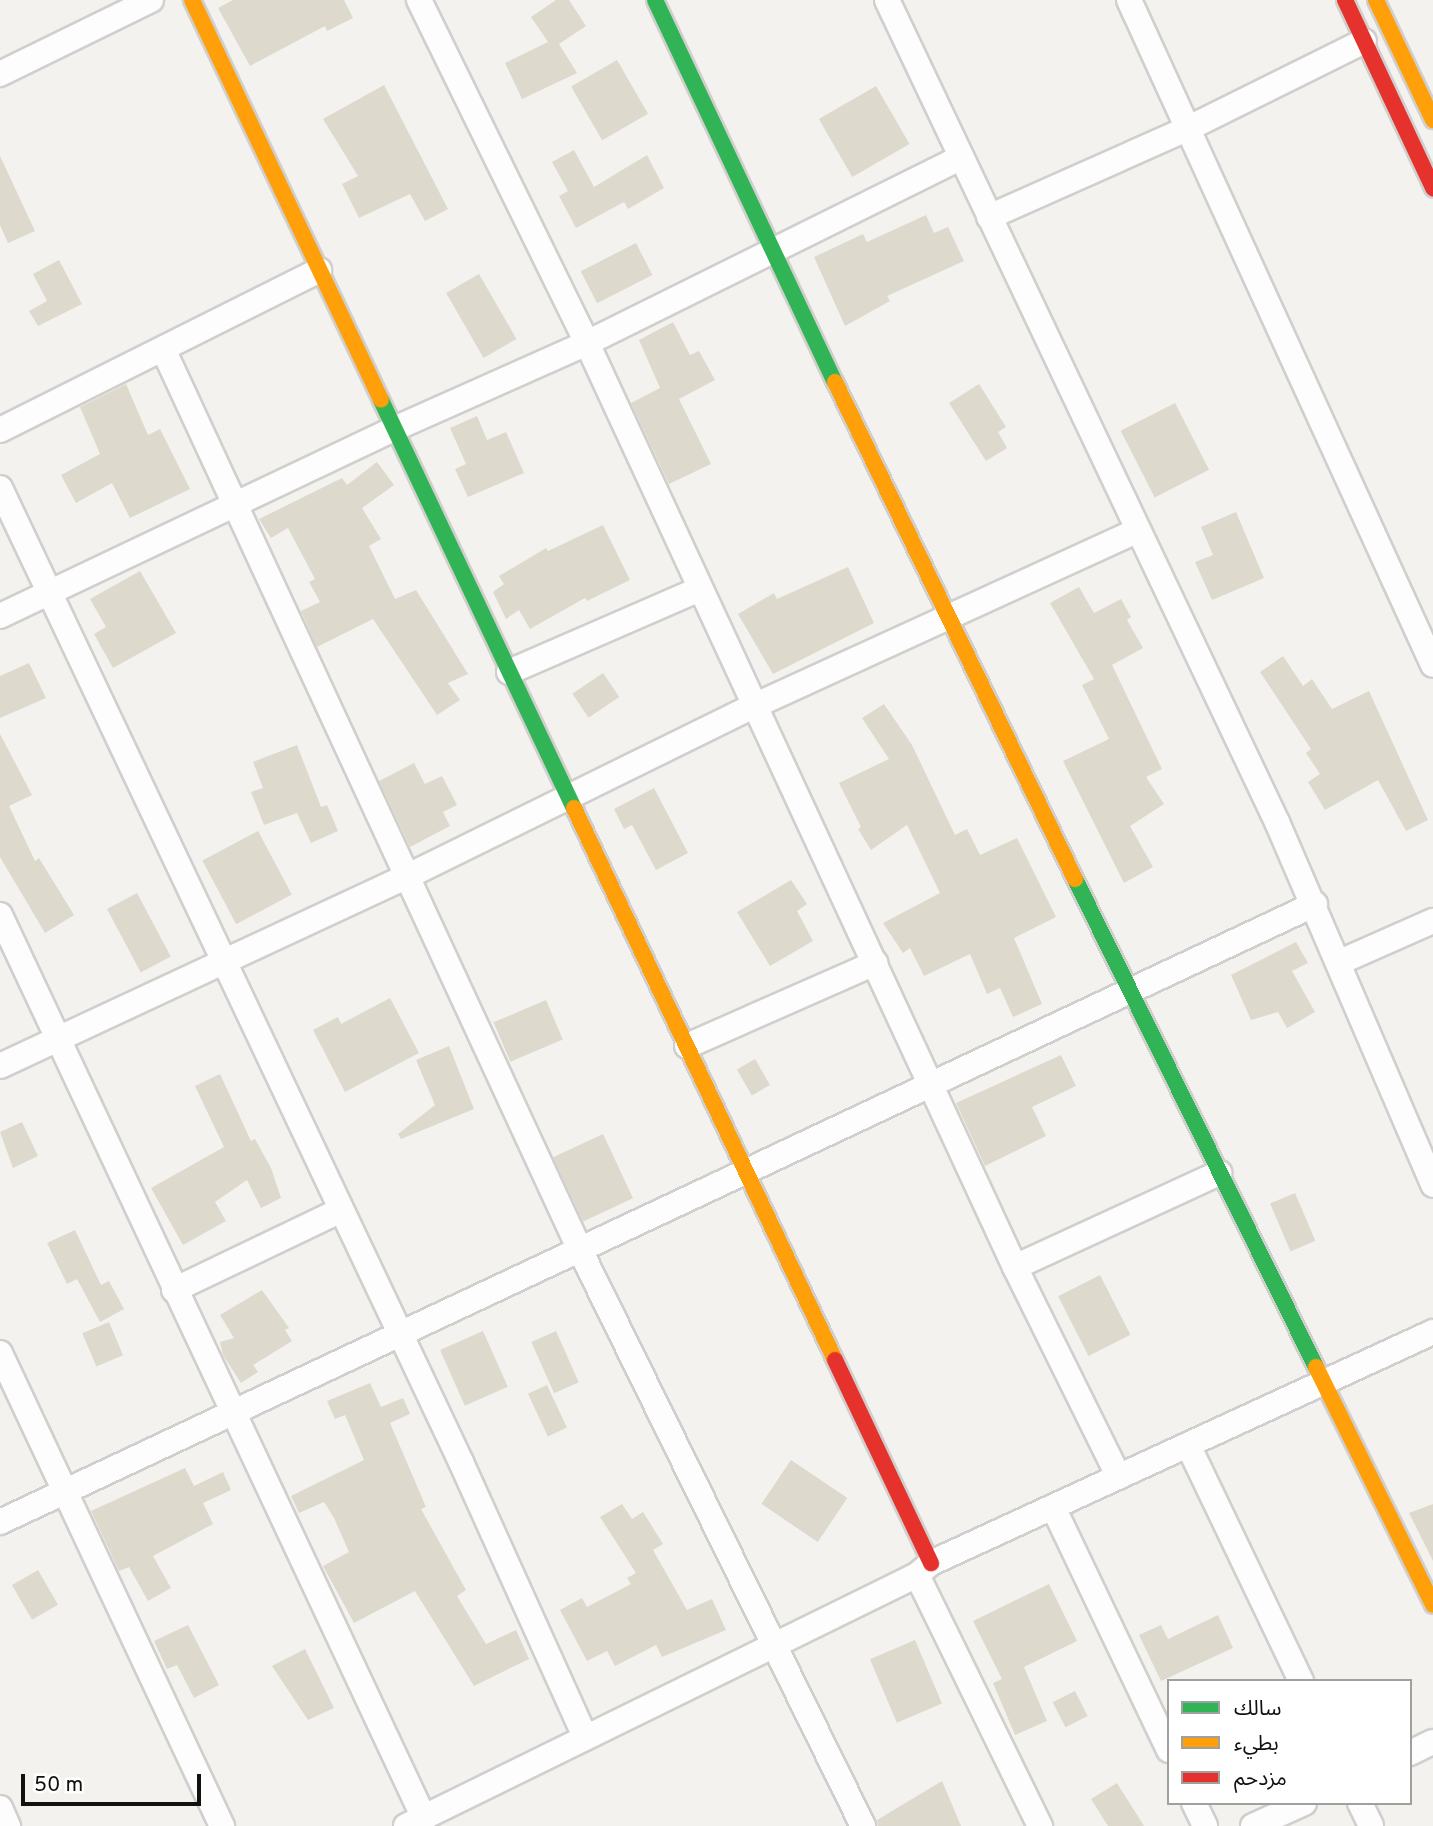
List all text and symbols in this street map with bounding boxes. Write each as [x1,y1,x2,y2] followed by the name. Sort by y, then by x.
[1167,1679,1412,1805] legend
[1234,1696,1281,1723] text: سالك
[1234,1731,1279,1758] text: بطيء
[24,1759,205,1803] scale bar
[1234,1766,1287,1793] text: مزدحم
[34,1772,83,1799] text: 50 m

